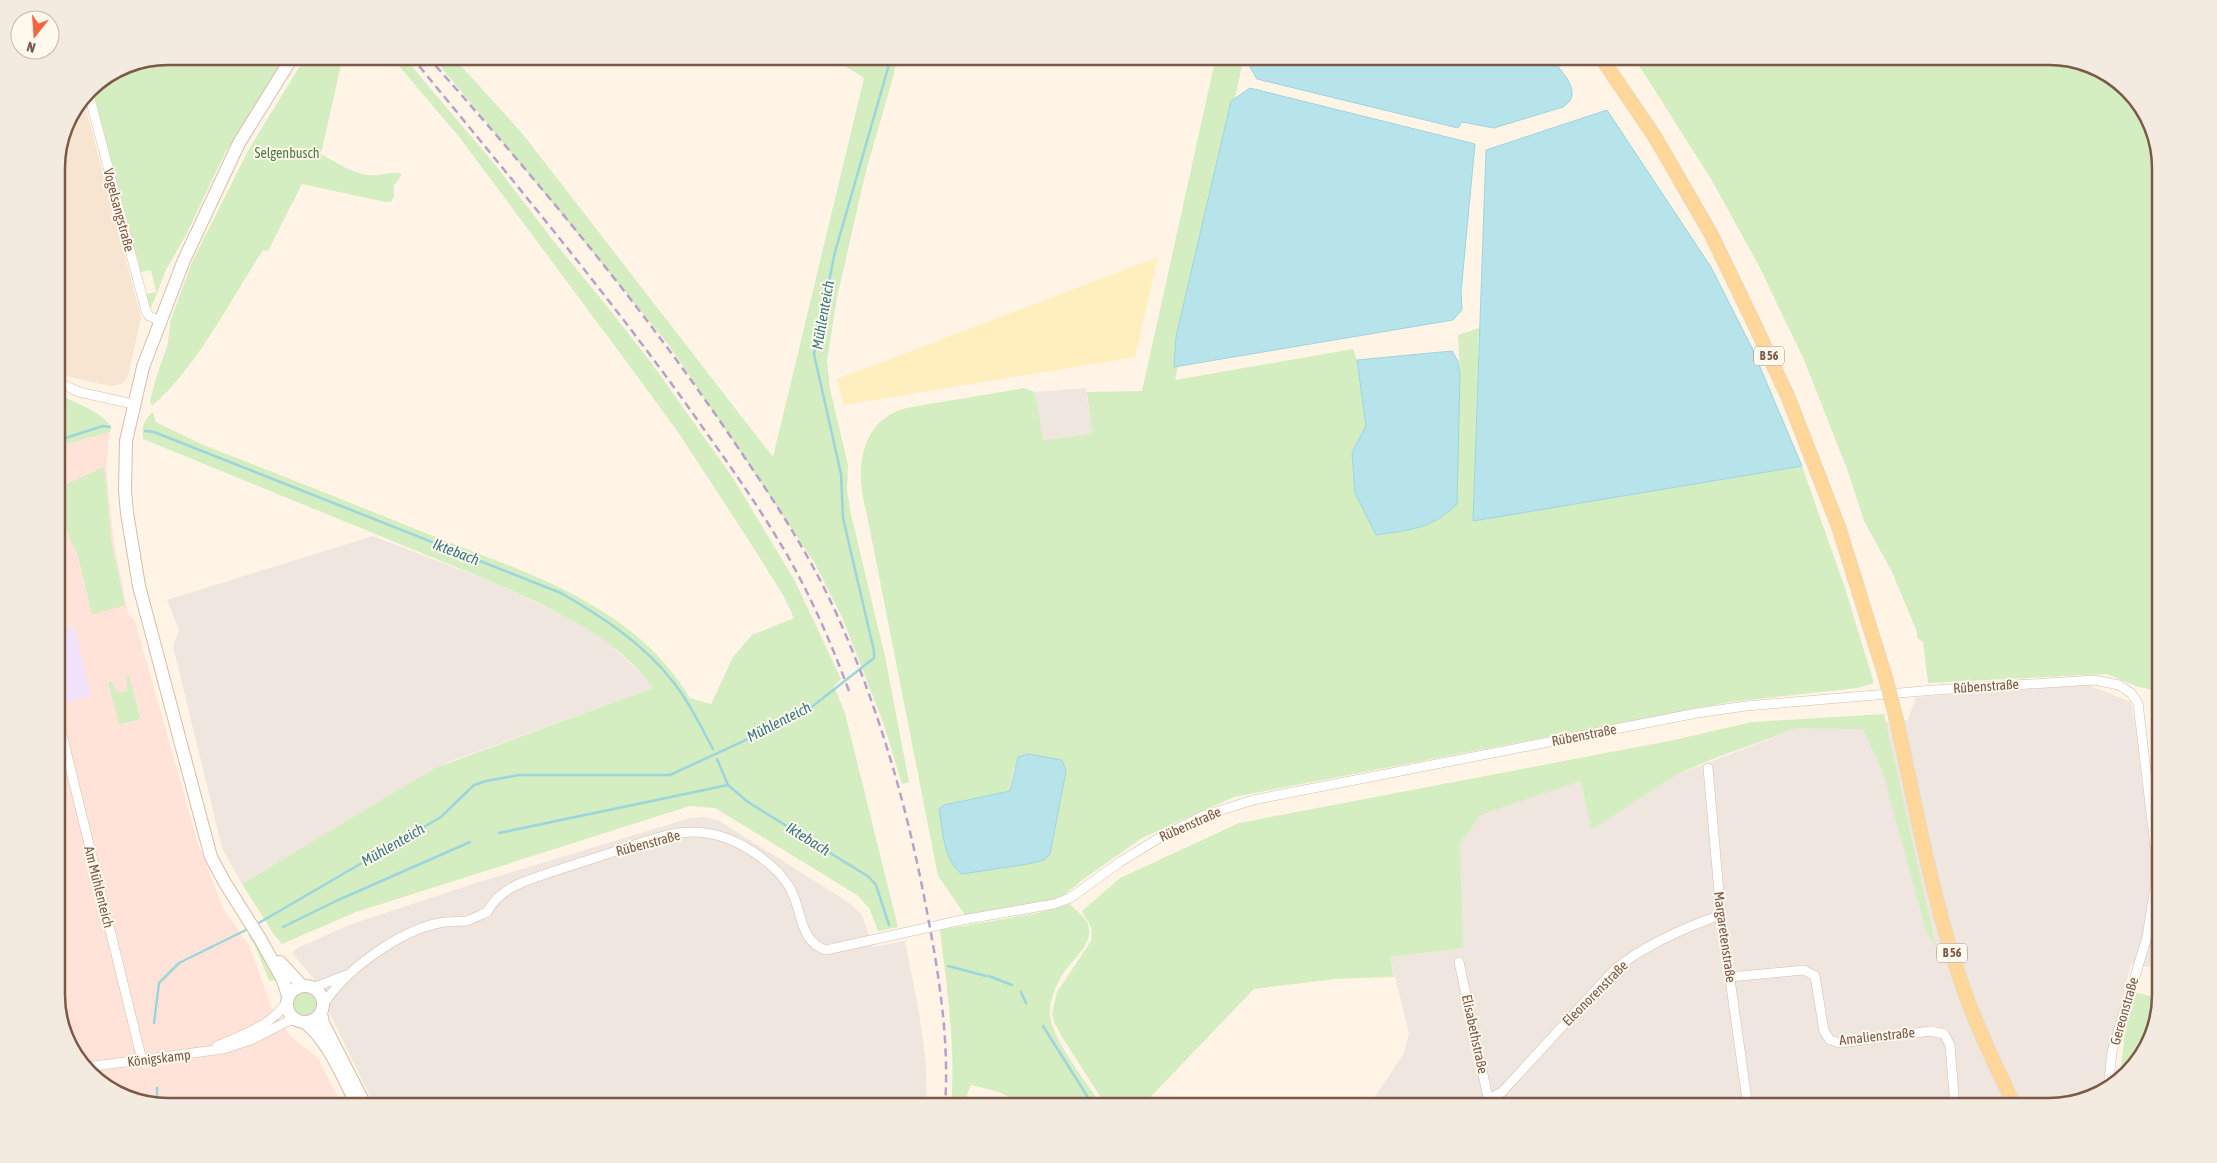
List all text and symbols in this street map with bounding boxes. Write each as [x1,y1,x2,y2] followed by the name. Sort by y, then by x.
[10,10,60,60] north arrow
[25,39,37,56] text: N
[255,145,319,161] park label: Selgenbusch
[100,167,138,253] street label: Vogelsangstraße
[808,279,837,351] water label: Mühlenteich
[1754,346,1784,366] road number: B 56
[431,535,482,568] water label: Iktebach
[1953,676,2019,696] street label: Rübenstraße
[744,698,814,745] water label: Mühlenteich
[1550,721,1618,749] street label: Rübenstraße
[1157,803,1223,845] street label: Rübenstraße
[783,819,833,859] water label: Iktebach
[358,820,427,869] water label: Mühlenteich
[614,827,682,859] street label: Rübenstraße
[81,844,117,930] street label: Am Mühlenteich
[1711,891,1739,983] street label: Margaretenstraße
[1937,944,1967,962] road number: B 56
[1559,957,1631,1029] street label: Eleonorenstraße
[2107,975,2141,1047] street label: Gereonstraße
[1459,993,1491,1075] street label: Elisabethstraße
[1838,1024,1916,1048] street label: Amalienstraße
[126,1046,192,1070] street label: Königskamp

